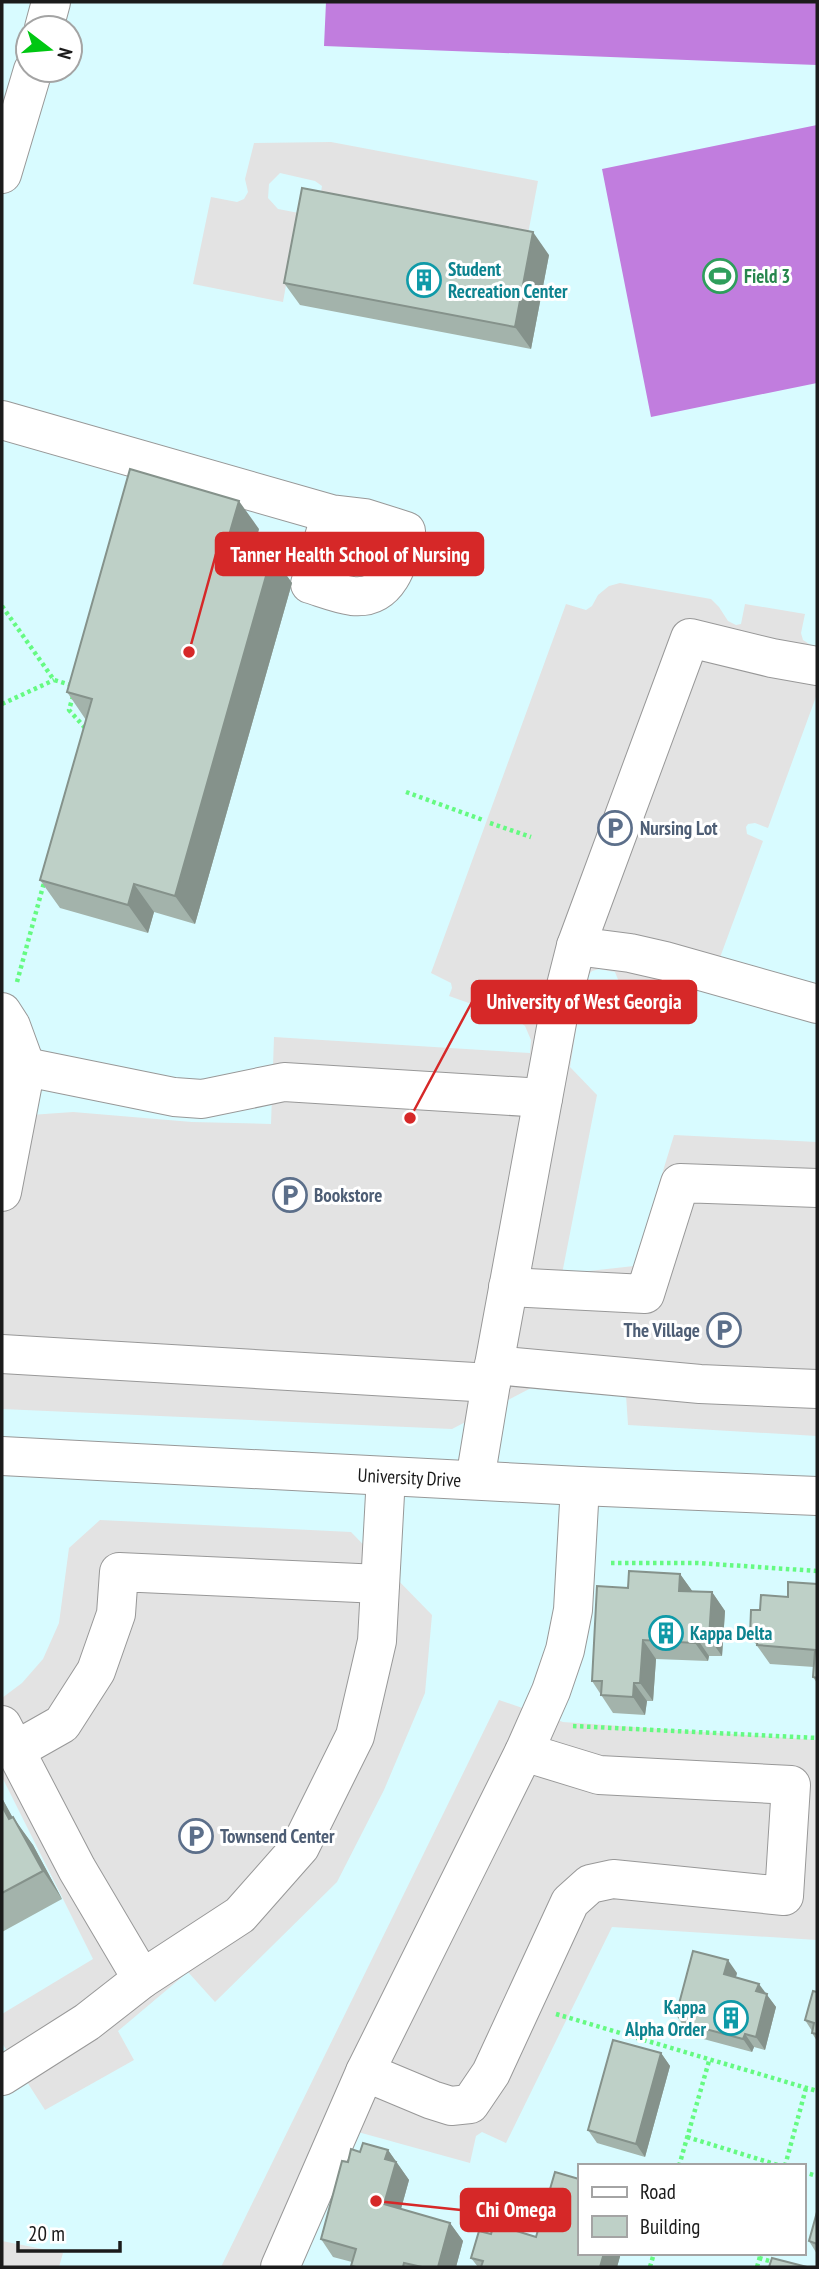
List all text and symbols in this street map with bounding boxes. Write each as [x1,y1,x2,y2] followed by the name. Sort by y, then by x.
[14,14,84,84] north arrow
[52,45,78,62] text: N
[448,257,568,303] place label: Student Recreation Center
[701,257,739,295] sports icon: Field 3
[405,261,443,299] building icon: Student Recreation Center
[744,264,790,288] place label: Field 3
[216,533,483,575] callout: Tanner Health School of Nursing
[230,541,470,568] text: Tanner Health School of Nursing
[596,809,634,847] parking icon: Nursing Lot
[640,816,718,840] place label: Nursing Lot
[472,981,696,1023] callout: University of West Georgia
[486,988,682,1015] text: University of West Georgia
[271,1176,309,1214] parking icon: Bookstore
[314,1183,382,1207] place label: Bookstore
[705,1311,743,1349] parking icon: The Village
[623,1318,700,1342] place label: The Village
[357,1462,462,1492] street label: University Drive
[647,1614,685,1652] building icon: Kappa Delta
[690,1621,773,1645] place label: Kappa Delta
[177,1817,215,1855] parking icon: Townsend Center
[220,1824,335,1848] place label: Townsend Center
[624,1995,706,2041] place label: Kappa Alpha Order
[712,1999,750,2037] building icon: Kappa Alpha Order
[578,2164,805,2255] legend
[640,2178,676,2205] text: Road
[461,2189,570,2231] callout: Chi Omega
[476,2196,556,2223] text: Chi Omega
[18,2210,119,2254] scale bar
[640,2213,700,2240] text: Building
[28,2220,65,2247] text: 20 m

